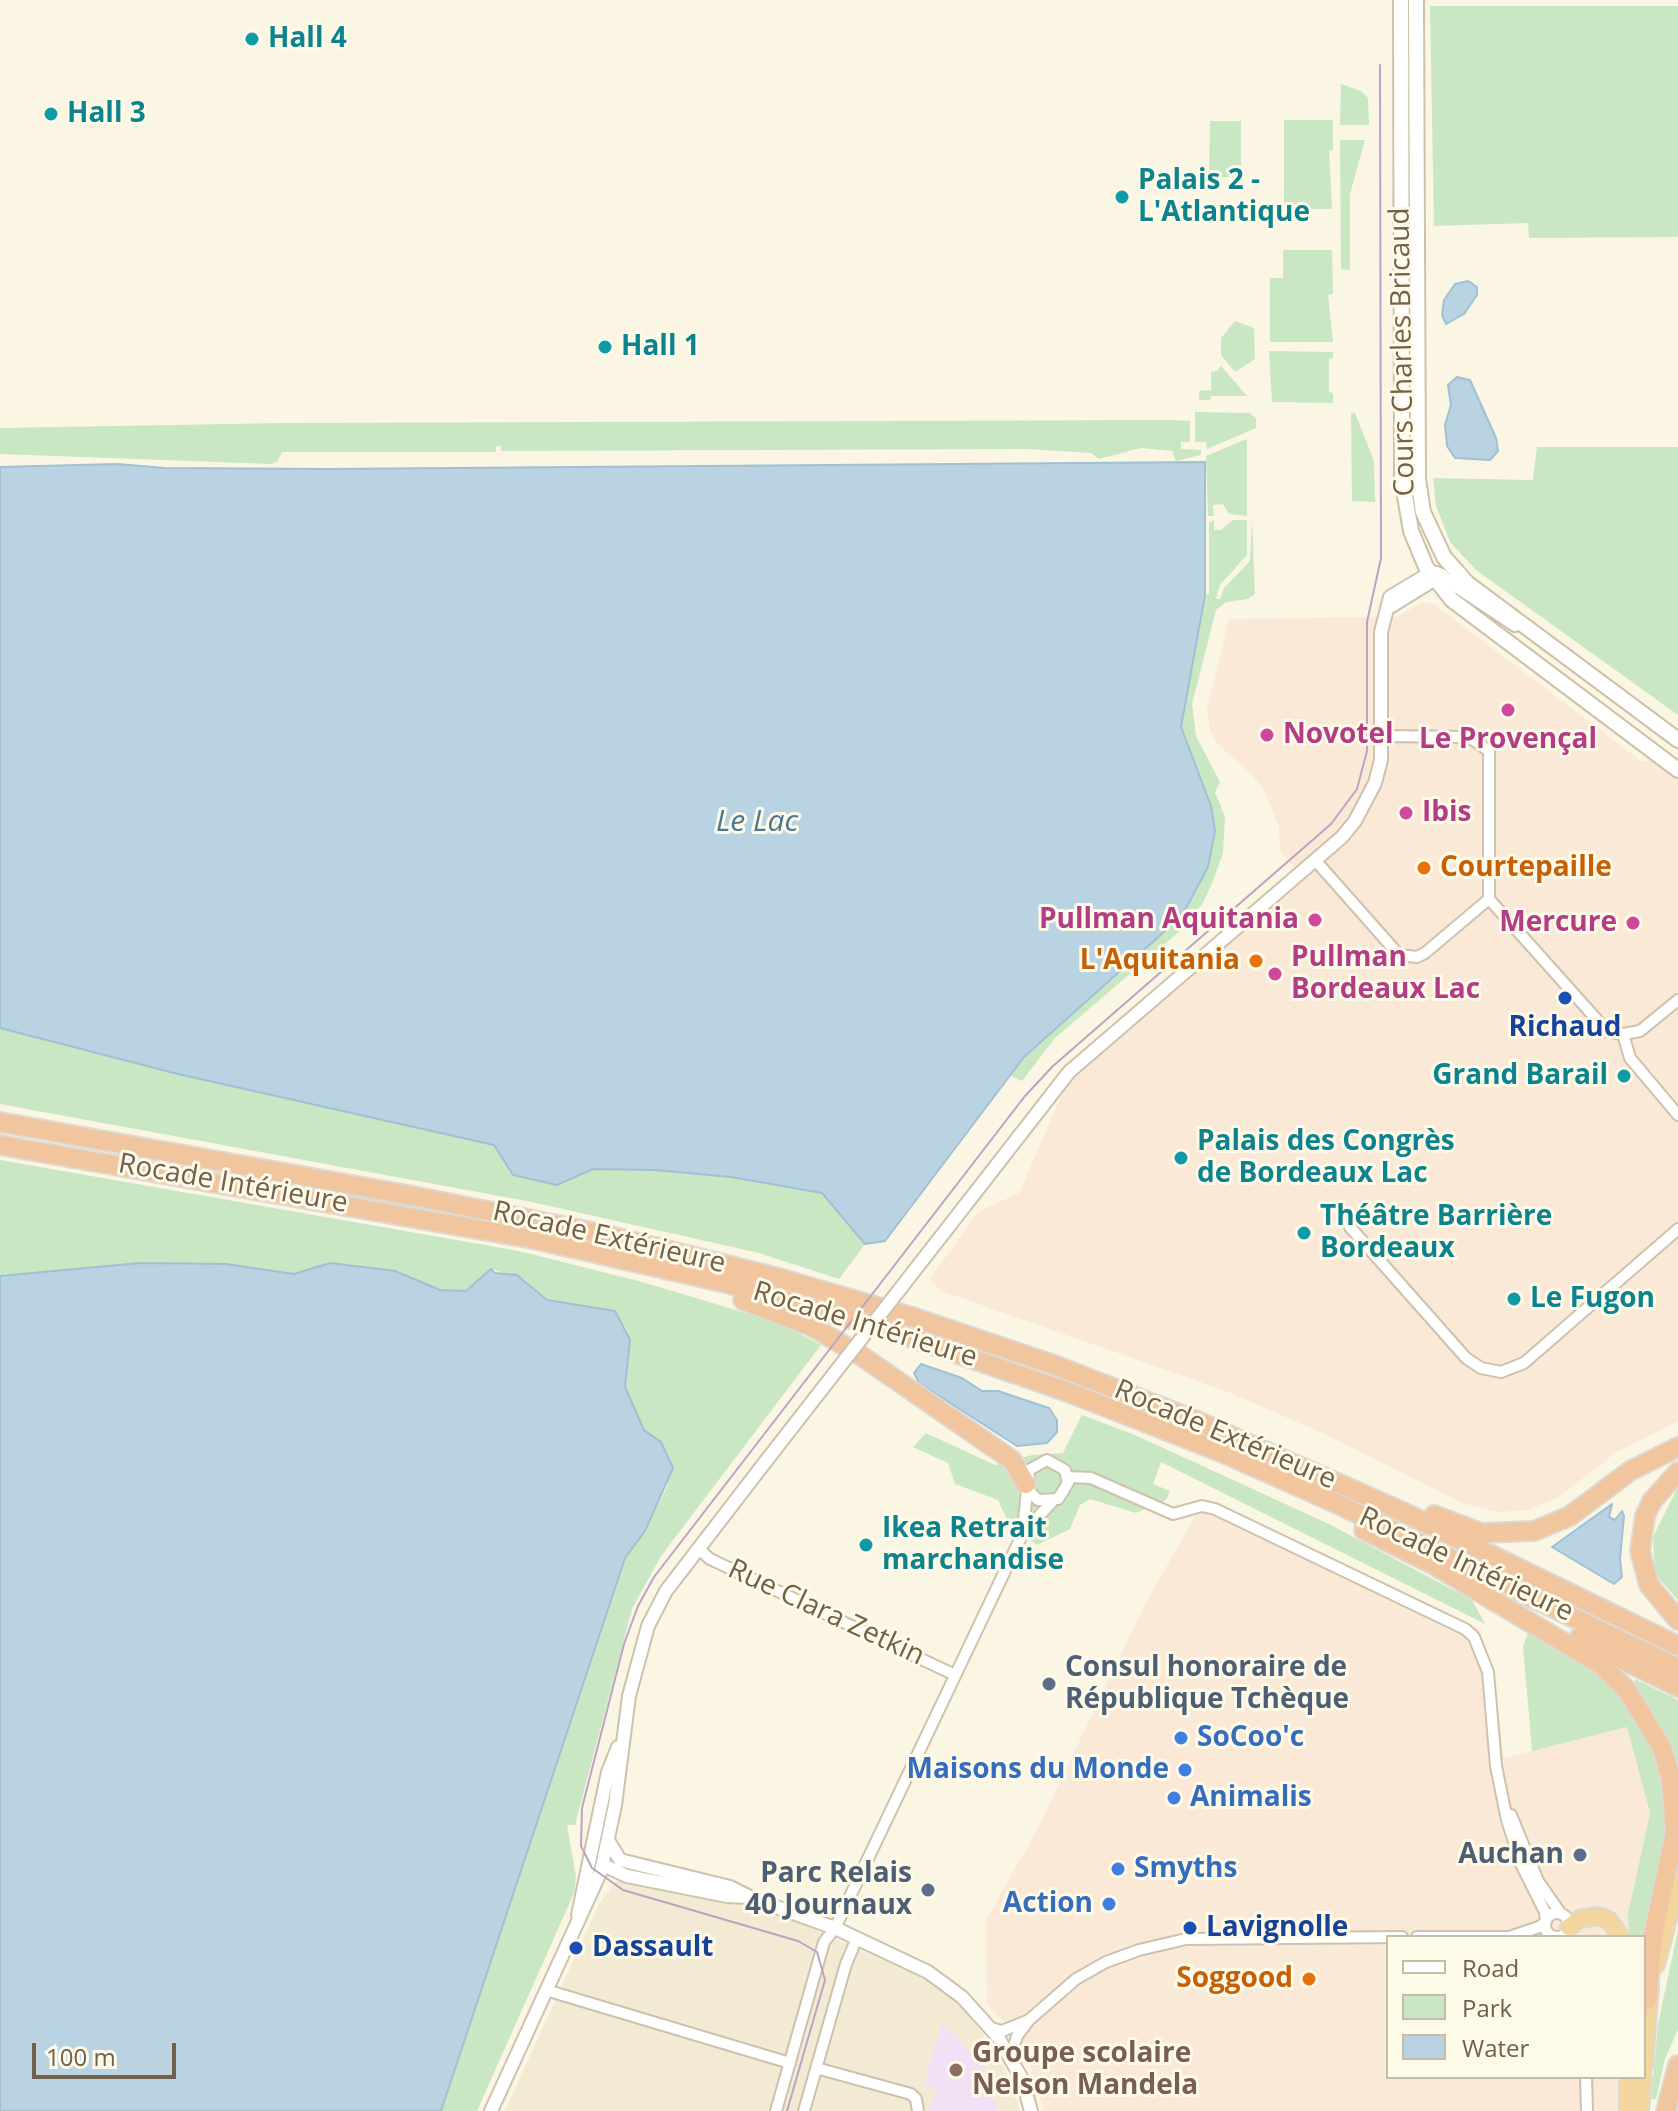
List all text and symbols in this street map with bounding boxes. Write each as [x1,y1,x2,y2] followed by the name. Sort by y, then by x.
[268,22,347,56] place label: Hall 4
[243,30,261,48] marker: Hall 4
[67,97,146,131] place label: Hall 3
[42,105,60,123] marker: Hall 3
[1138,164,1310,230] place label: Palais 2 - L'Atlantique
[1113,188,1131,206] marker: Palais 2 - L'Atlantique
[1384,207,1422,497] street label: Cours Charles Bricaud
[621,330,700,364] place label: Hall 1
[596,338,614,356] marker: Hall 1
[1499,701,1517,719] marker: Le Provençal
[1283,718,1394,752] place label: Novotel
[1419,723,1597,757] place label: Le Provençal
[1258,726,1276,744] marker: Novotel
[1422,796,1471,830] place label: Ibis
[716,804,798,840] water label: Le Lac
[1397,804,1415,822] marker: Ibis
[1440,851,1612,885] place label: Courtepaille
[1415,859,1433,877] marker: Courtepaille
[1039,903,1299,937] place label: Pullman Aquitania
[1499,906,1617,940] place label: Mercure
[1306,911,1324,929] marker: Pullman Aquitania
[1624,914,1642,932] marker: Mercure
[1291,941,1480,1007] place label: Pullman Bordeaux Lac
[1080,944,1240,978] place label: L'Aquitania
[1247,952,1265,970] marker: L'Aquitania
[1266,965,1284,983] marker: Pullman Bordeaux Lac
[1556,989,1574,1007] marker: Richaud
[1509,1011,1621,1045] place label: Richaud
[1432,1059,1608,1093] place label: Grand Barail
[1615,1067,1633,1085] marker: Grand Barail
[1197,1125,1455,1191] place label: Palais des Congrès de Bordeaux Lac
[116,1147,350,1221] street label: Rocade Intérieure
[1172,1149,1190,1167] marker: Palais des Congrès de Bordeaux Lac
[489,1195,729,1281] street label: Rocade Extérieure
[1320,1200,1552,1266] place label: Théâtre Barrière Bordeaux
[1295,1224,1313,1242] marker: Théâtre Barrière Bordeaux
[749,1275,981,1375] street label: Rocade Intérieure
[1530,1282,1655,1316] place label: Le Fugon
[1505,1290,1523,1308] marker: Le Fugon
[1109,1373,1341,1497] street label: Rocade Extérieure
[1354,1501,1578,1629] street label: Rocade Intérieure
[882,1512,1064,1578] place label: Ikea Retrait marchandise
[857,1536,875,1554] marker: Ikea Retrait marchandise
[723,1553,929,1673] street label: Rue Clara Zetkin
[1065,1651,1349,1717] place label: Consul honoraire de République Tchèque
[1040,1675,1058,1693] marker: Consul honoraire de République Tchèque
[1197,1721,1304,1755] place label: SoCoo'c
[1172,1729,1190,1747] marker: SoCoo'c
[906,1753,1169,1787] place label: Maisons du Monde
[1176,1761,1194,1779] marker: Maisons du Monde
[1190,1781,1312,1815] place label: Animalis
[1165,1789,1183,1807] marker: Animalis
[1458,1838,1564,1872] place label: Auchan
[1571,1846,1589,1864] marker: Auchan
[1134,1852,1237,1886] place label: Smyths
[745,1857,912,1923] place label: Parc Relais 40 Journaux
[1109,1860,1127,1878] marker: Smyths
[919,1881,937,1899] marker: Parc Relais 40 Journaux
[1003,1887,1093,1921] place label: Action
[1100,1895,1118,1913] marker: Action
[1206,1911,1348,1945] place label: Lavignolle
[1181,1919,1199,1937] marker: Lavignolle
[592,1931,713,1965] place label: Dassault
[1386,1935,1646,2079] legend
[567,1939,585,1957] marker: Dassault
[1462,1951,1519,1984] text: Road
[1176,1962,1293,1996] place label: Soggood
[1300,1970,1318,1988] marker: Soggood
[1462,1991,1512,2024] text: Park
[36,2027,180,2077] scale bar
[1462,2031,1529,2064] text: Water
[972,2037,1198,2103] place label: Groupe scolaire Nelson Mandela
[46,2040,116,2073] text: 100 m
[947,2061,965,2079] marker: Groupe scolaire Nelson Mandela

